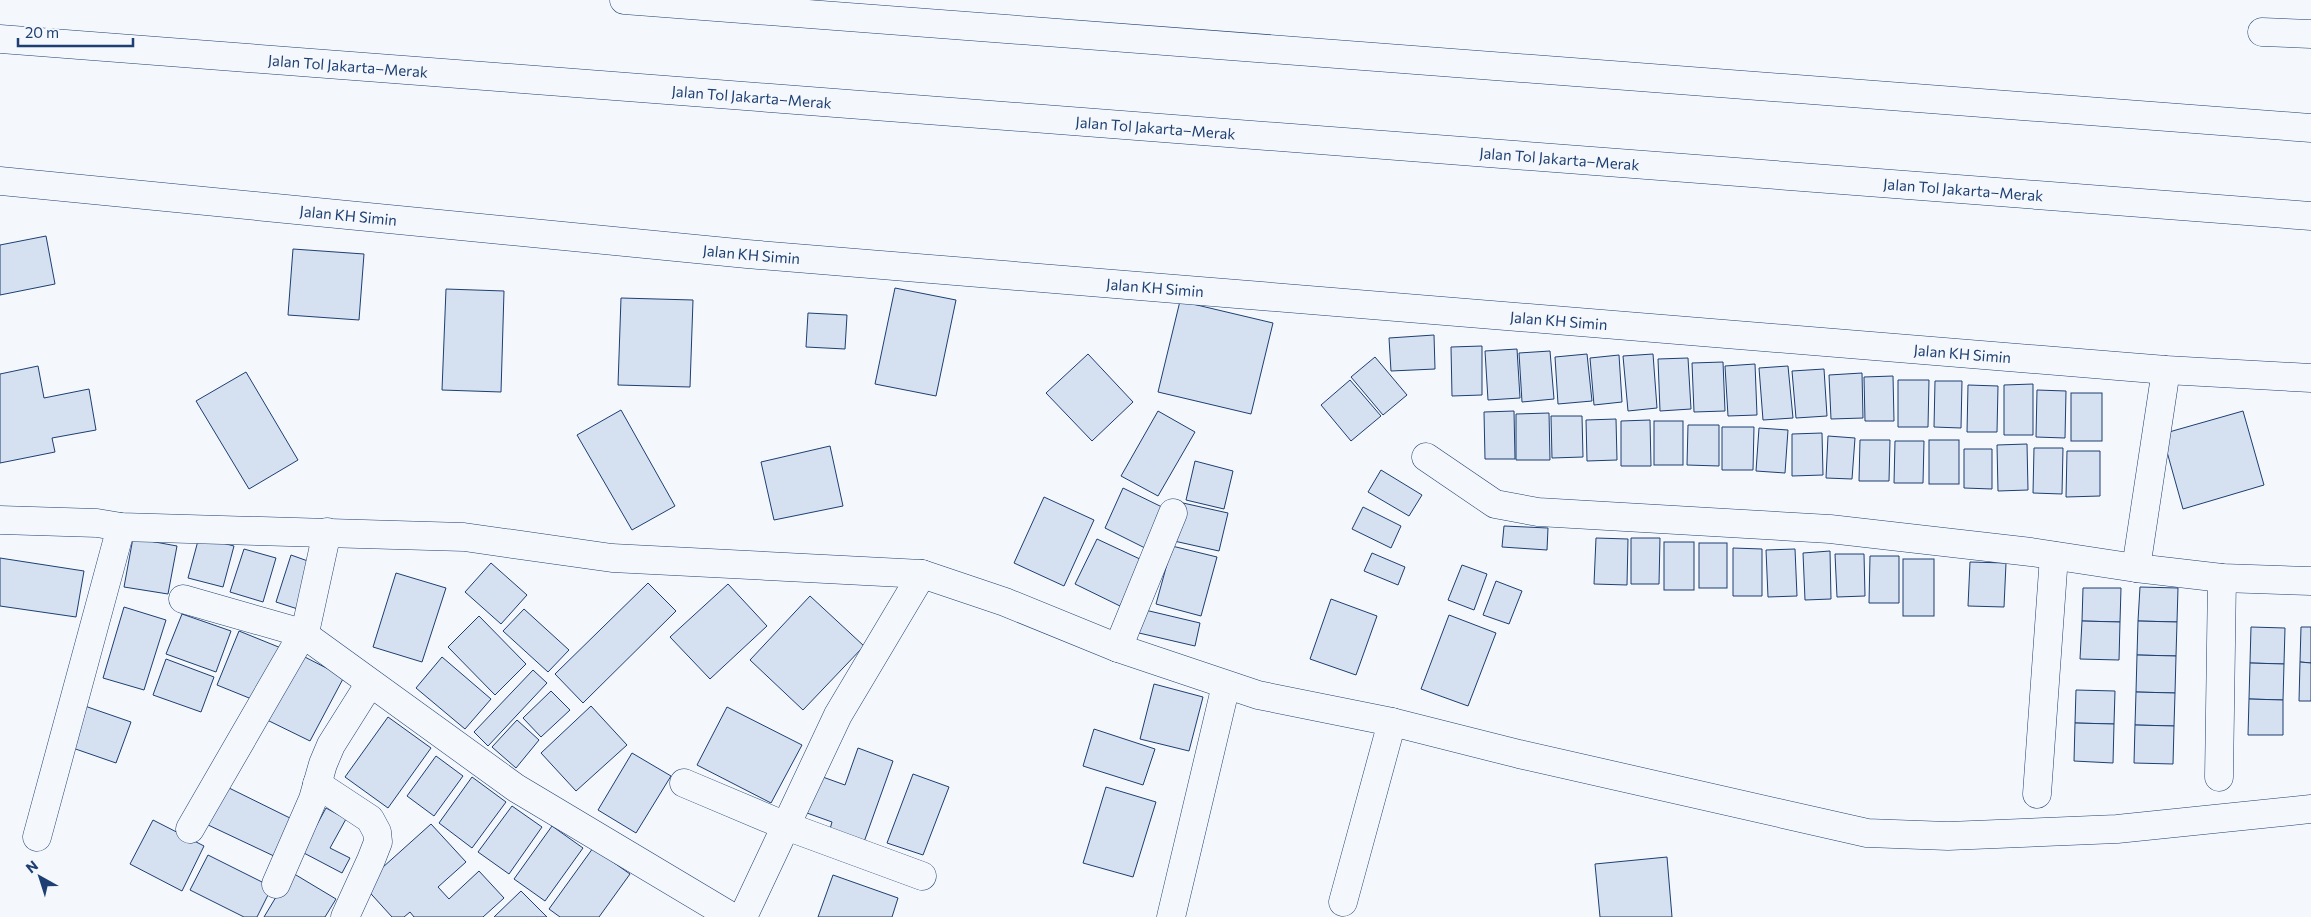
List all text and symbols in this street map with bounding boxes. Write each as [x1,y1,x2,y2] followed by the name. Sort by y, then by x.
[18,15,132,47] scale bar
[25,23,59,41] text: 20 m
[267,51,429,81] street label: Jalan Tol Jakarta–Merak
[671,81,833,112] street label: Jalan Tol Jakarta–Merak
[1075,112,1236,143] street label: Jalan Tol Jakarta–Merak
[1479,143,1640,174] street label: Jalan Tol Jakarta–Merak
[1882,174,2044,204] street label: Jalan Tol Jakarta–Merak
[299,201,398,229] street label: Jalan KH Simin
[702,241,801,267] street label: Jalan KH Simin
[1106,274,1205,300] street label: Jalan KH Simin
[1509,307,1608,333] street label: Jalan KH Simin
[1913,340,2012,366] street label: Jalan KH Simin
[15,852,65,902] north arrow
[22,857,41,876] text: N

